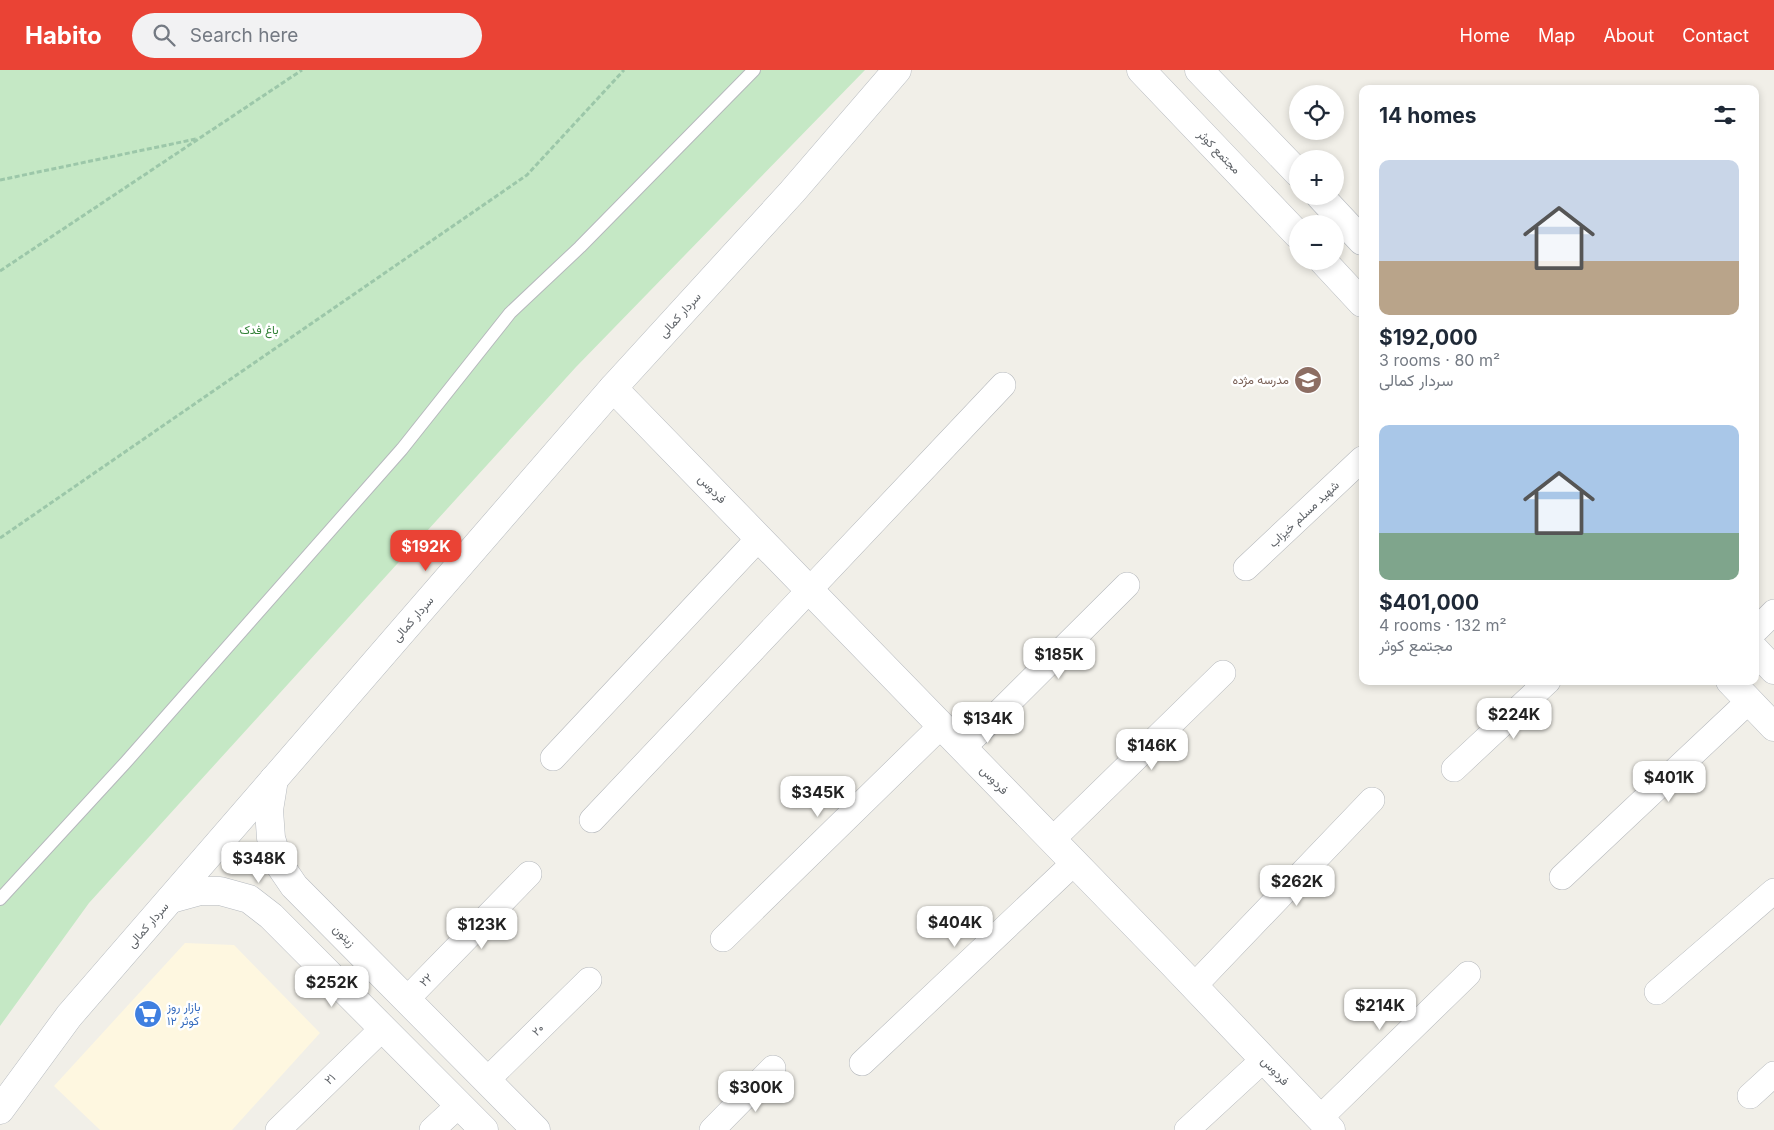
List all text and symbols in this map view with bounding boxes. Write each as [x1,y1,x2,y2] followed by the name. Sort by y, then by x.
[132,13,482,58] search box
[25,21,102,50] text: Habito
[150,21,178,49] icon: search
[190,24,298,47] text: Search here
[1460,25,1510,46] text: Home
[1538,25,1575,46] text: Map
[1603,25,1654,46] text: About
[1682,25,1749,46] text: Contact
[1289,85,1344,270] map controls
[1289,85,1344,140] button: locate
[1711,101,1739,129] icon: filters
[1379,103,1477,128] text: 14 homes
[1193,126,1244,178] street label: مجتمع کوثر
[1289,150,1344,205] button: +
[1514,193,1604,283] icon: home
[1289,215,1344,270] button: −
[655,289,705,341] street label: سردار کمالی
[239,322,279,339] park label: باغ فدک
[1379,325,1478,350] text: $192,000
[1379,350,1500,370] text: 3 rooms · 80 m²
[1293,365,1323,395] school or university icon: مدرسه مژده
[1379,370,1453,390] text: سردار کمالی
[1233,372,1289,388] place label: مدرسه مژده
[1514,458,1604,548] icon: home
[694,471,730,507] street label: فردوس
[1265,477,1343,551] street label: شهید مسلم خیزاب
[391,530,461,572] pin: $192K
[401,536,451,556] text: $192K
[1379,590,1479,615] text: $401,000
[389,593,437,645] street label: سردار کمالی
[1379,615,1507,635] text: 4 rooms · 132 m²
[1379,635,1453,655] text: مجتمع کوثر
[1024,638,1094,680] pin: $185K
[1034,644,1084,664] text: $185K
[1479,698,1549,740] pin: $224K
[953,702,1023,744] pin: $134K
[1488,704,1540,724] text: $224K
[963,708,1013,728] text: $134K
[1117,728,1187,771] pin: $146K
[1127,735,1177,755] text: $146K
[1634,760,1704,803] pin: $401K
[976,762,1012,798] street label: فردوس
[1644,767,1694,787] text: $401K
[783,776,853,818] pin: $345K
[791,782,845,802] text: $345K
[224,842,294,884] pin: $348K
[232,848,286,868] text: $348K
[1262,864,1332,907] pin: $262K
[1271,871,1323,891] text: $262K
[124,899,172,951] street label: سردار کمالی
[920,906,990,948] pin: $404K
[447,908,517,950] pin: $123K
[928,912,982,932] text: $404K
[457,914,507,934] text: $123K
[329,921,359,951] street label: زیتون
[297,966,367,1008] pin: $252K
[416,970,435,989] street label: ۲۲
[306,972,358,992] text: $252K
[1345,988,1415,1031] pin: $214K
[1355,995,1405,1015] text: $214K
[133,999,163,1029] supermarket icon: بازار روز کوثر ١٢
[166,999,201,1029] place label: بازار روز کوثر ١٢
[528,1020,547,1039] street label: ۲۰
[1257,1053,1293,1089] street label: فردوس
[321,1070,338,1087] street label: ۲۱
[721,1070,791,1113] pin: $300K
[729,1077,783,1097] text: $300K

